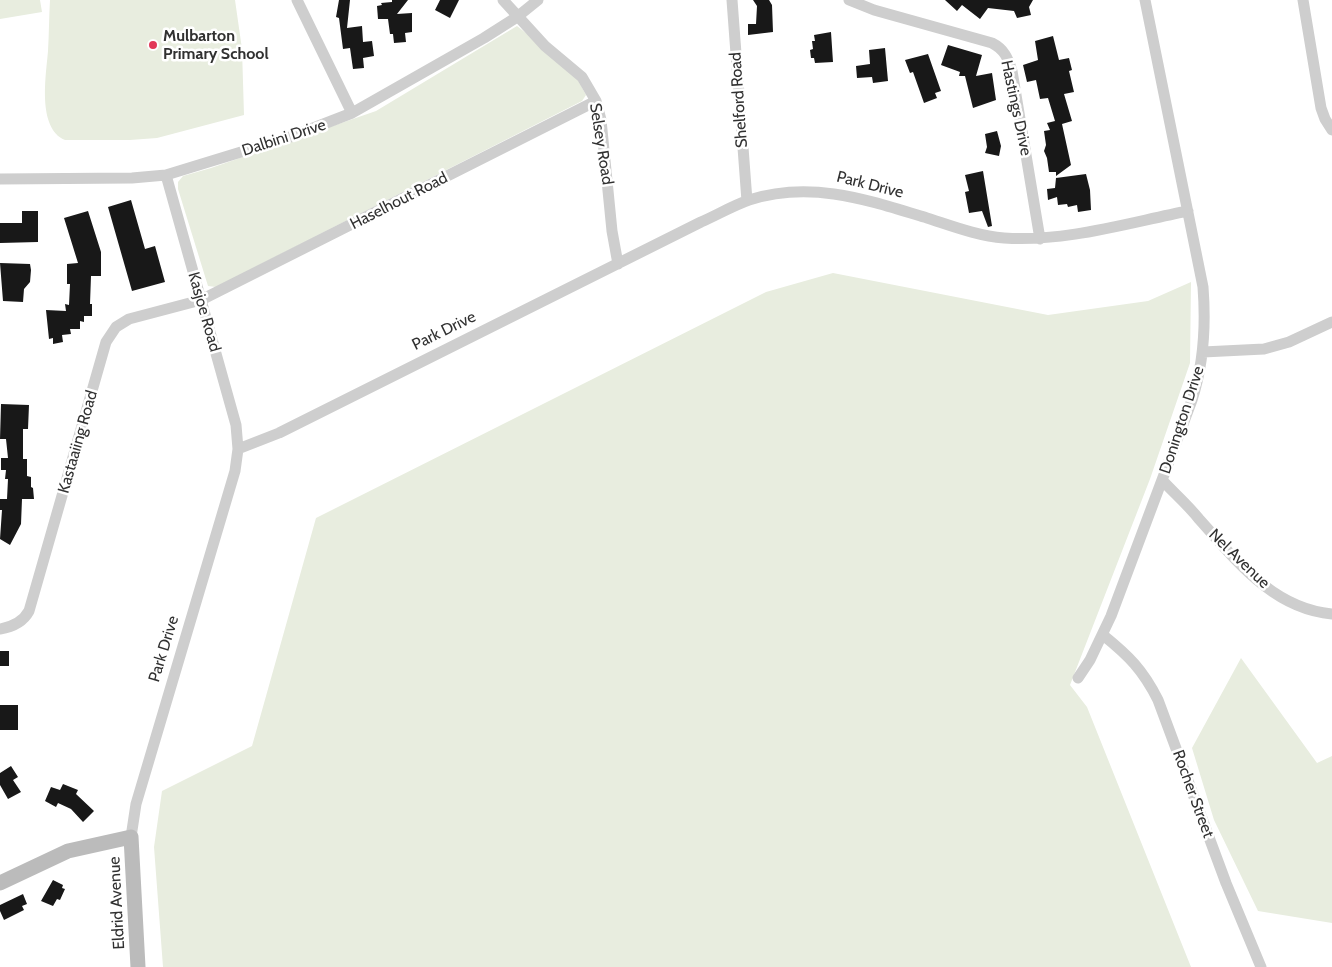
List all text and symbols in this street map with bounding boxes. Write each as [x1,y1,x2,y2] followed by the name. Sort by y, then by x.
[163,26,269,64] place label: Mulbarton Primary School
[147,39,159,51] marker: Mulbarton Primary School
[726,52,752,148] street label: Shelford Road
[997,58,1035,158] street label: Hastings Drive
[585,102,617,186] street label: Selsey Road
[240,115,328,161] street label: Dalbini Drive
[835,167,905,203] street label: Park Drive
[347,168,451,234] street label: Haselhout Road
[183,270,225,354] street label: Kasjoe Road
[409,307,479,355] street label: Park Drive
[1156,364,1208,476] street label: Donington Drive
[54,388,102,496] street label: Kastaaiing Road
[1205,525,1273,593] street label: Nel Avenue
[145,614,183,684] street label: Park Drive
[1168,747,1218,841] street label: Rocher Street
[105,856,129,950] street label: Eldrid Avenue

